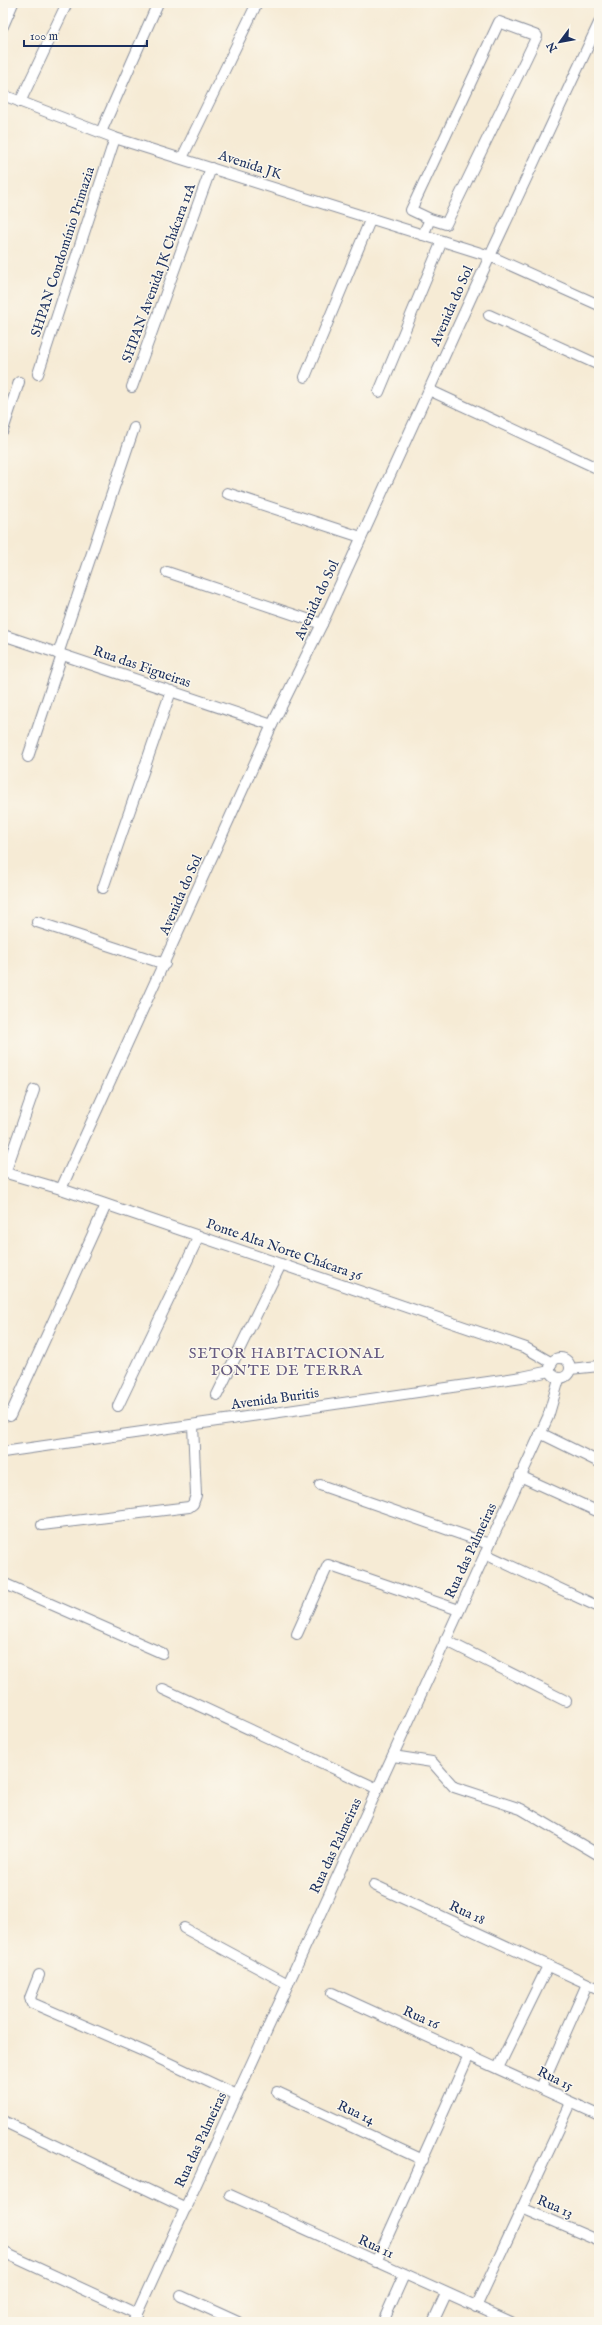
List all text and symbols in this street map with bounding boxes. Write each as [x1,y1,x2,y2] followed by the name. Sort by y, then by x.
[24,22,147,48] scale bar
[540,22,580,62] north arrow
[30,29,58,44] text: 100 m
[544,39,561,55] text: N
[215,146,285,184] street label: Avenida JK
[27,164,99,339] street label: SHPAN Condomínio Primazia
[118,180,200,365] street label: SHPAN Avenida JK Chácara 11A
[426,263,478,350] street label: Avenida do Sol
[290,557,343,644] street label: Avenida do Sol
[91,642,193,692] street label: Rua das Figueiras
[155,852,207,939] street label: Avenida do Sol
[204,1215,365,1286] street label: Ponte Alta Norte Chácara 36
[189,1344,385,1380] district label: SETOR HABITACIONAL PONTE DE TERRA
[229,1384,320,1414] street label: Avenida Buritis
[441,1500,501,1602] street label: Rua das Palmeiras
[306,1795,366,1897] street label: Rua das Palmeiras
[446,1897,488,1929] street label: Rua 18
[400,2002,443,2034] street label: Rua 16
[534,2063,576,2095] street label: Rua 15
[171,2089,231,2191] street label: Rua das Palmeiras
[335,2097,378,2129] street label: Rua 14
[534,2191,576,2223] street label: Rua 13
[355,2231,397,2263] street label: Rua 11

